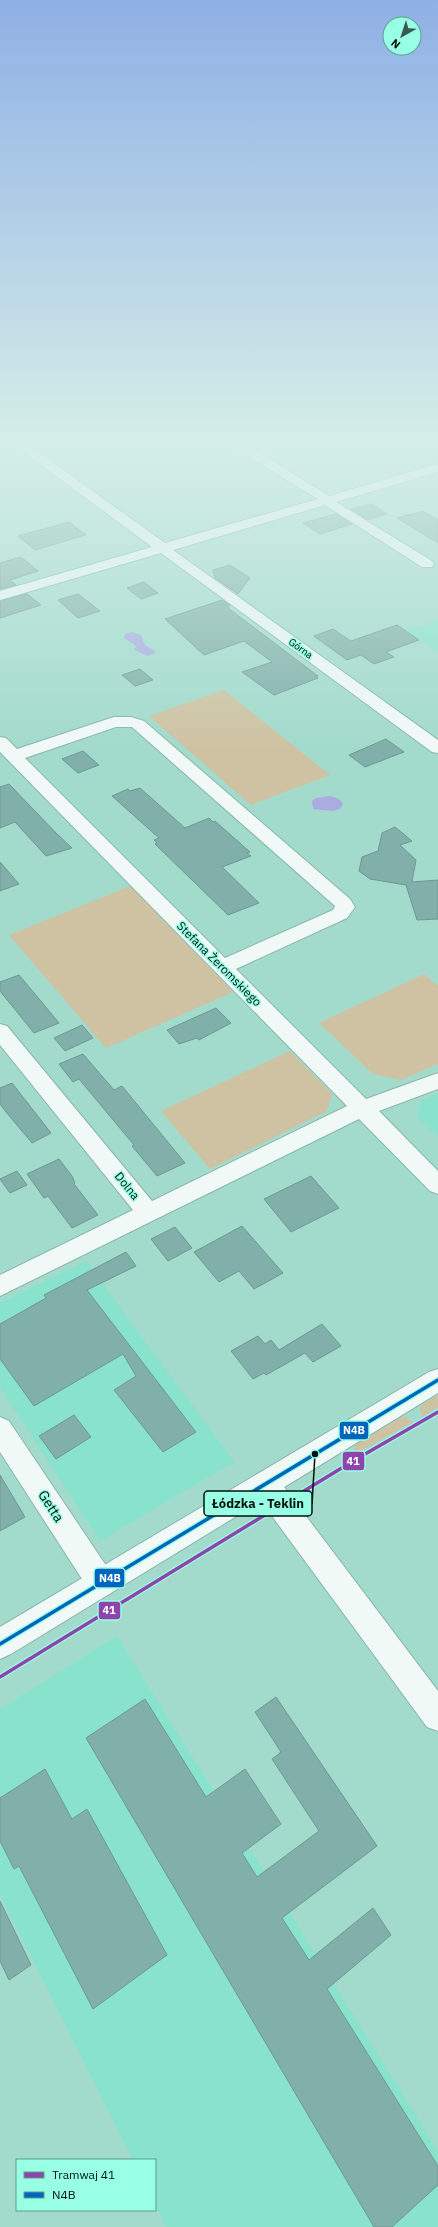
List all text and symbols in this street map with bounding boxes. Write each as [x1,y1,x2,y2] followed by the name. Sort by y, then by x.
[382,16,422,56] north arrow
[388,36,403,52] text: N
[286,635,316,662] street label: Górna
[174,918,265,1009] street label: Stefana Żeromskiego
[112,1169,143,1203] street label: Dolna
[339,1421,369,1440] line badge: N4B
[343,1423,365,1437] text: N4B
[342,1451,365,1471] line badge: 41
[346,1454,360,1468] text: 41
[34,1487,68,1526] street label: Getta
[204,1491,312,1516] callout: Łódzka - Teklin
[211,1495,304,1512] text: Łódzka - Teklin
[94,1568,125,1588] line badge: N4B
[99,1571,121,1585] text: N4B
[98,1601,121,1620] line badge: 41
[102,1603,116,1617] text: 41
[16,2159,156,2211] legend
[52,2167,115,2182] text: Tramwaj 41
[52,2187,76,2202] text: N4B

